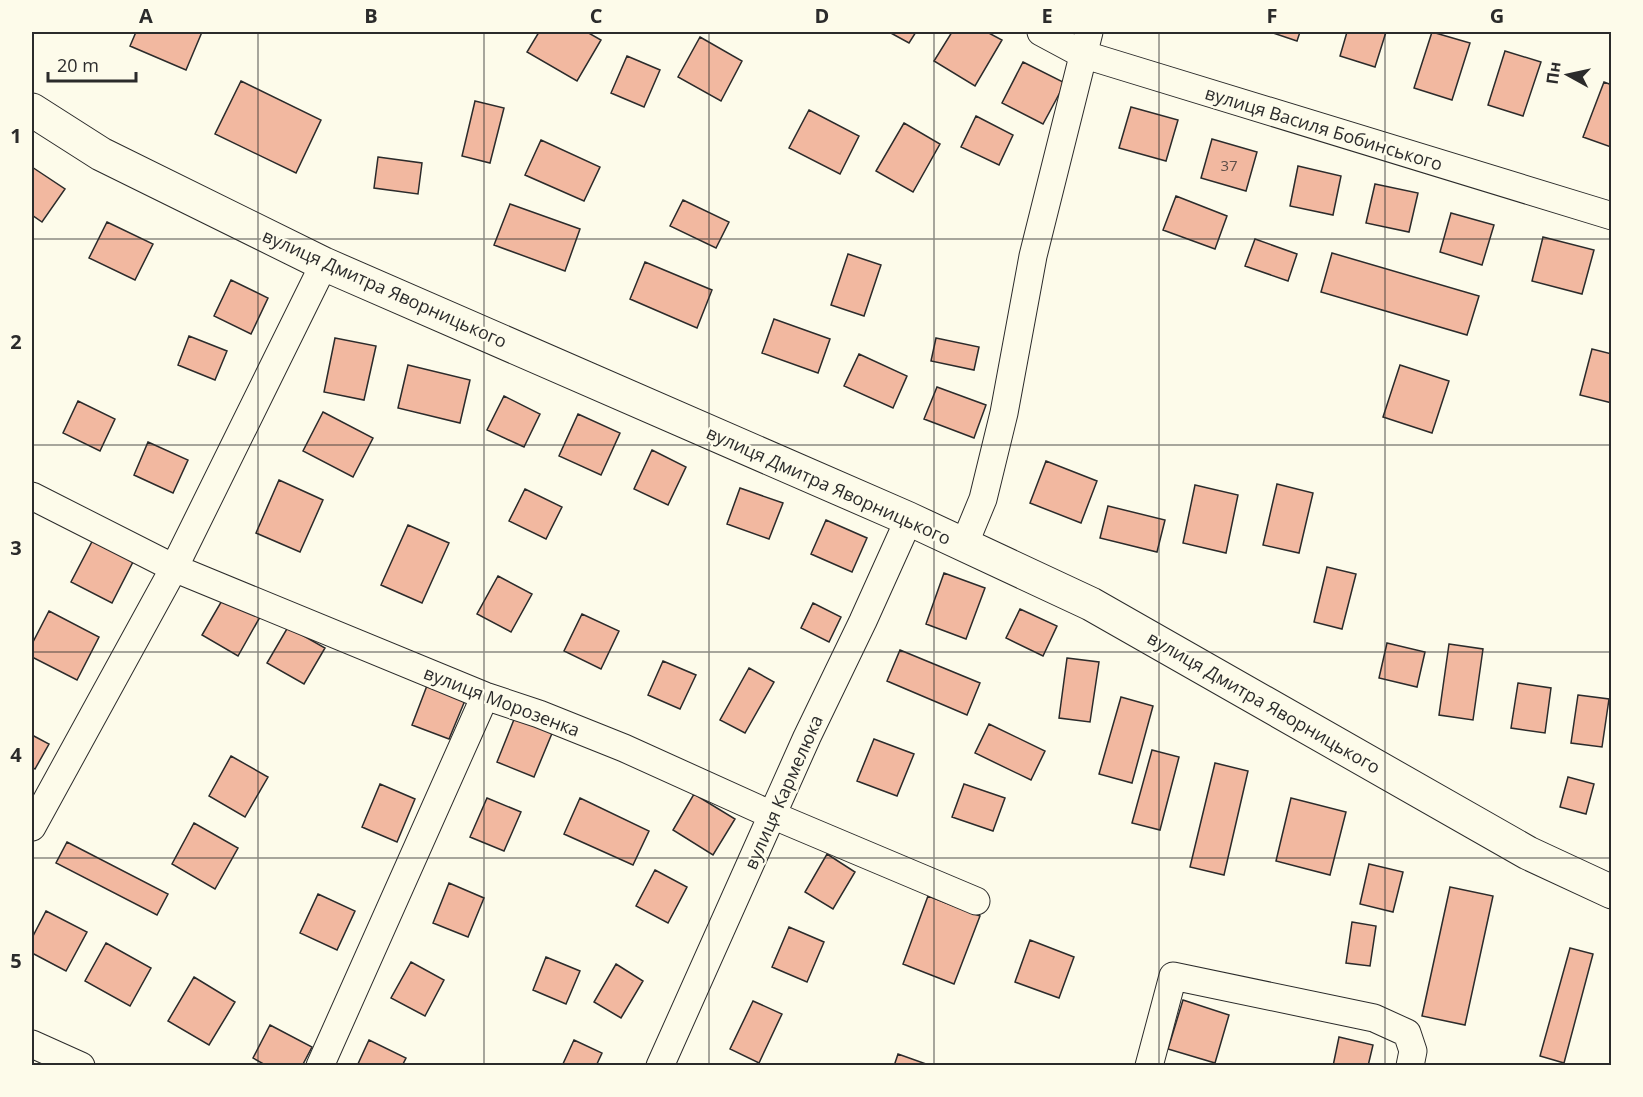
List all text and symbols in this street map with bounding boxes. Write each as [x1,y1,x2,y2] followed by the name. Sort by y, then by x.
[139,2,153,29] text: A
[364,2,378,29] text: B
[590,2,603,29] text: C
[815,2,829,29] text: D
[1041,2,1053,29] text: E
[1267,2,1277,29] text: F
[1490,2,1504,29] text: G
[48,45,136,83] scale bar
[1538,45,1598,105] north arrow
[57,53,99,77] text: 20 m
[1541,60,1566,86] text: Пн
[1202,80,1446,176] street label: вулиця Василя Бобинського
[10,122,22,149] text: 1
[1220,155,1238,175] house number: 37
[259,223,511,353] street label: вулиця Дмитра Яворницького
[10,328,22,355] text: 2
[703,420,955,550] street label: вулиця Дмитра Яворницького
[10,534,22,561] text: 3
[1143,625,1385,779] street label: вулиця Дмитра Яворницького
[421,660,583,742] street label: вулиця Морозенка
[738,711,828,873] street label: вулиця Кармелюка
[10,741,22,768] text: 4
[10,947,22,974] text: 5

